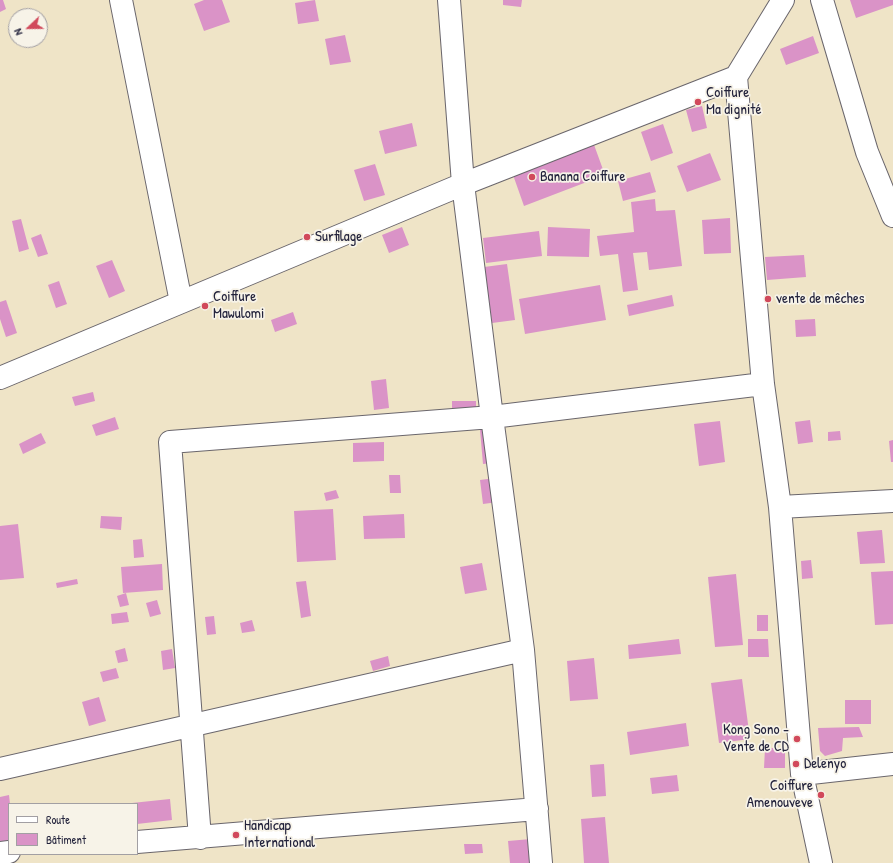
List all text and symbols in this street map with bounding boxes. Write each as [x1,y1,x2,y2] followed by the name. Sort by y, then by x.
[8,8,48,48] north arrow
[10,27,25,37] text: N
[706,84,761,119] place label: Coiffure Ma dignité
[693,97,703,107] marker: Coiffure Ma dignité
[540,168,625,186] place label: Banana Coiffure
[527,172,537,182] marker: Banana Coiffure
[315,228,362,246] place label: Surfilage
[302,232,312,242] marker: Surfilage
[213,288,264,323] place label: Coiffure Mawulomi
[776,290,865,308] place label: vente de mêches
[763,294,773,304] marker: vente de mêches
[200,301,210,311] marker: Coiffure Mawulomi
[723,721,789,756] place label: Kong Sono - Vente de CD
[792,734,802,744] marker: Kong Sono - Vente de CD
[804,755,846,773] place label: Delenyo
[791,759,801,769] marker: Delenyo
[747,777,813,812] place label: Coiffure Amenouveve
[816,790,826,800] marker: Coiffure Amenouveve
[8,803,138,855] legend
[46,811,70,828] text: Route
[244,817,315,852] place label: Handicap International
[231,830,241,840] marker: Handicap International
[46,831,86,848] text: Bâtiment

